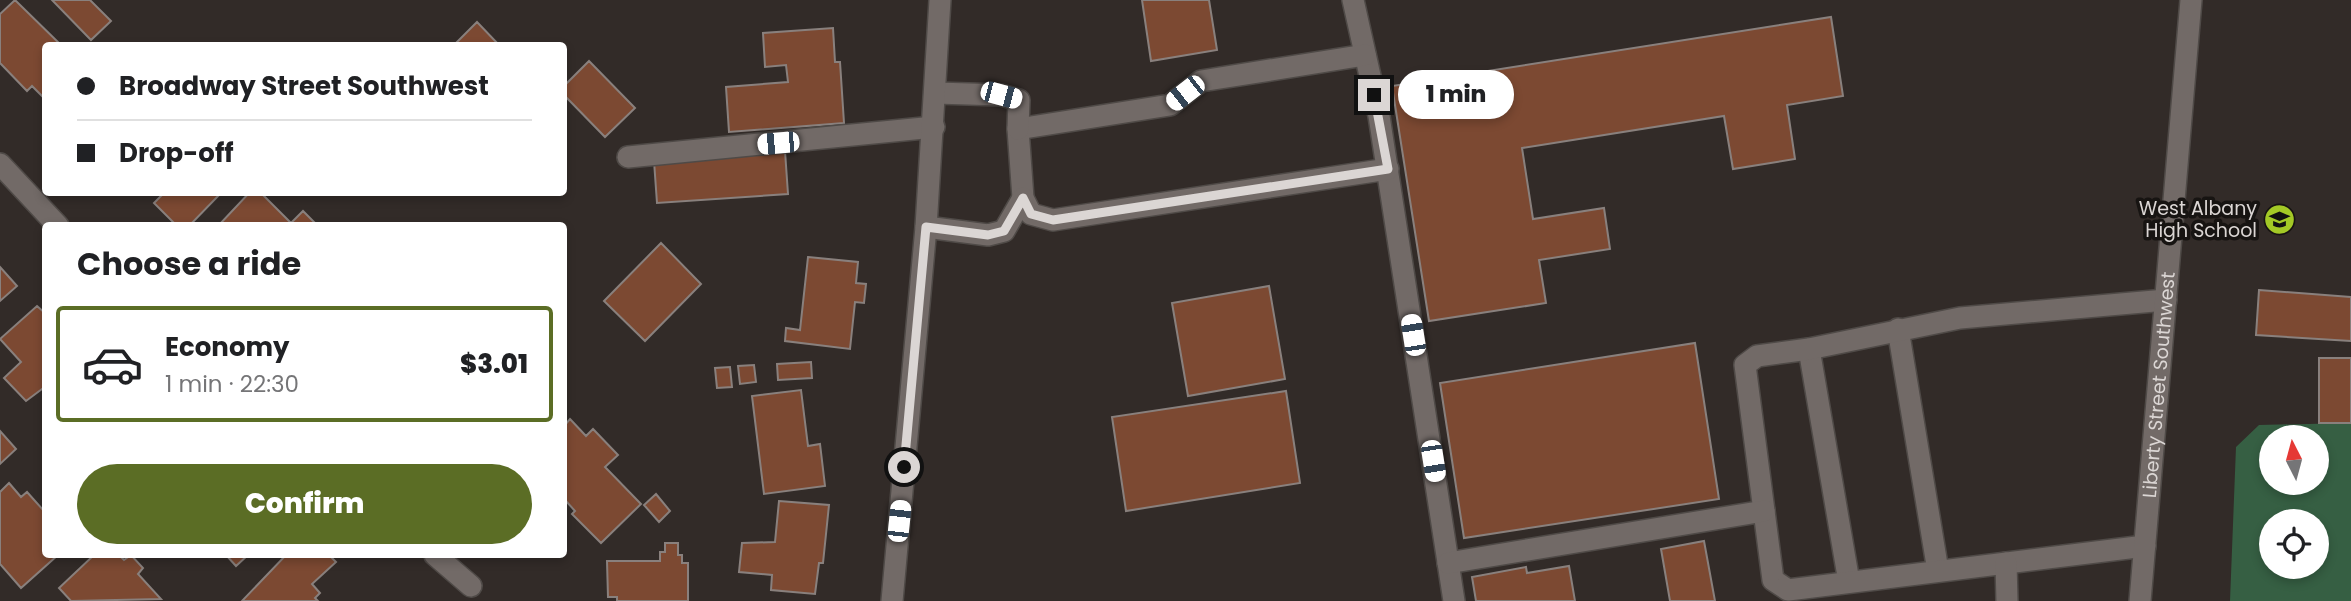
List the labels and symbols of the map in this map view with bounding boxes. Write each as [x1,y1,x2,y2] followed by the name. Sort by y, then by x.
[1398,70,1514,119] callout: 1 min
[1162,72,1209,114] car
[978,79,1025,111] car
[1358,79,1390,111] route end
[757,131,800,155] car
[2139,195,2257,244] place label: West Albany High School
[2263,202,2297,236] school or university icon: West Albany High School
[2135,271,2181,499] street label: Liberty Street Southwest
[1400,313,1427,357] car
[2259,425,2329,495] north arrow
[1420,439,1447,483] car
[888,451,920,483] route start
[887,499,912,543] car

